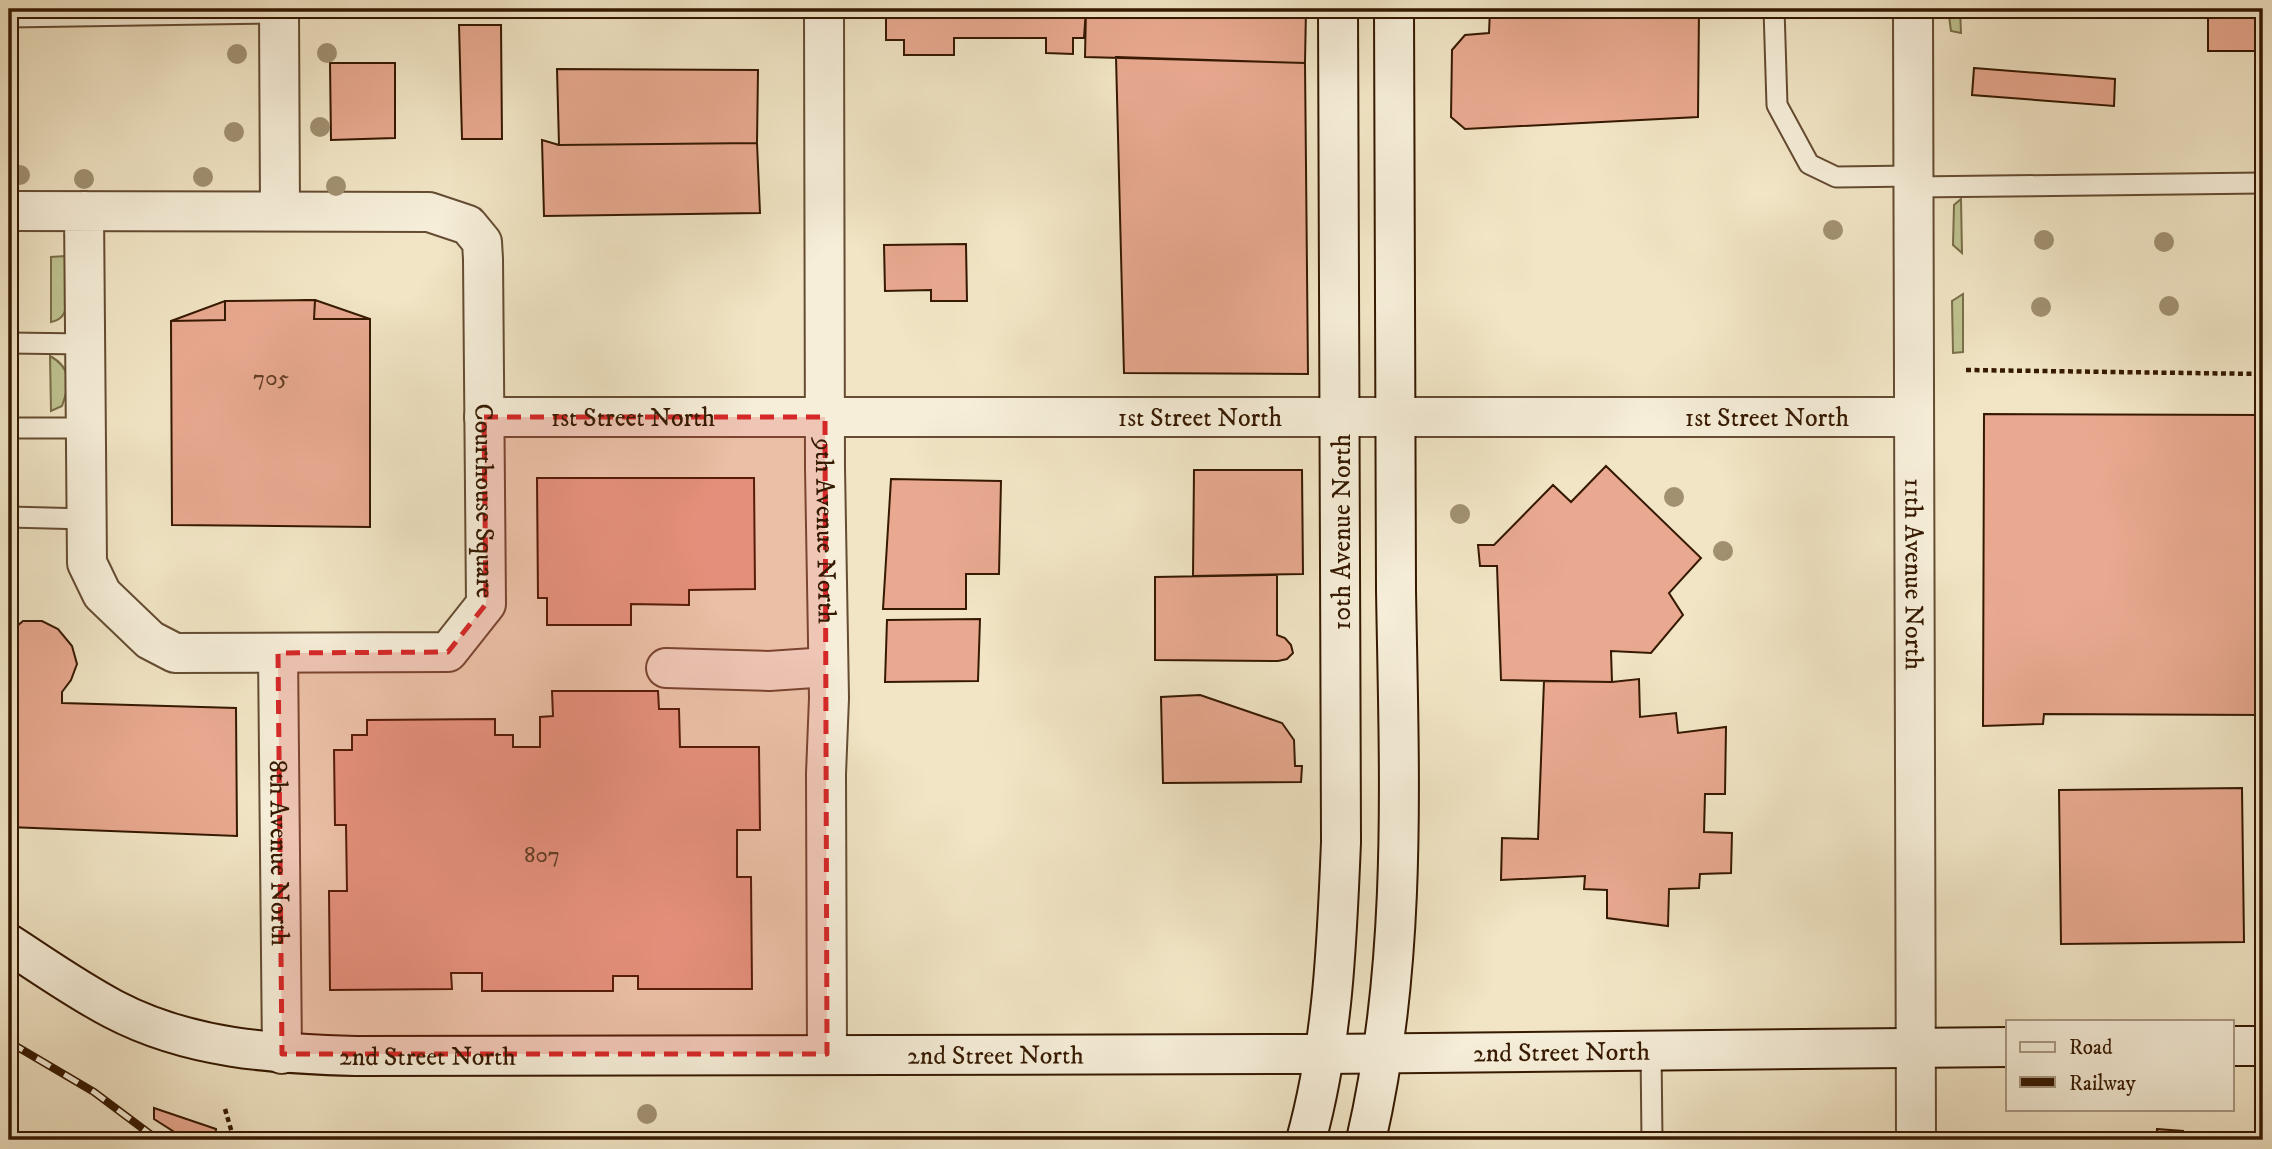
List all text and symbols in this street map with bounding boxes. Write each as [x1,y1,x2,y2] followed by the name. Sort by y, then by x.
[253,364,289,393] house number: 705
[551,402,715,435] street label: 1st Street North
[1118,402,1282,435] street label: 1st Street North
[1685,402,1849,435] street label: 1st Street North
[466,403,501,598] street label: Courthouse Square
[1326,433,1359,630] street label: 10th Avenue North
[807,436,843,625] street label: 9th Avenue North
[1896,478,1930,671] street label: 11th Avenue North
[261,760,296,947] street label: 8th Avenue North
[524,841,560,870] house number: 807
[2006,1020,2234,1110] legend
[2069,1035,2113,1061] text: Road
[1473,1036,1650,1070] street label: 2nd Street North
[907,1039,1084,1073] street label: 2nd Street North
[339,1041,516,1074] street label: 2nd Street North
[2069,1071,2137,1097] text: Railway

